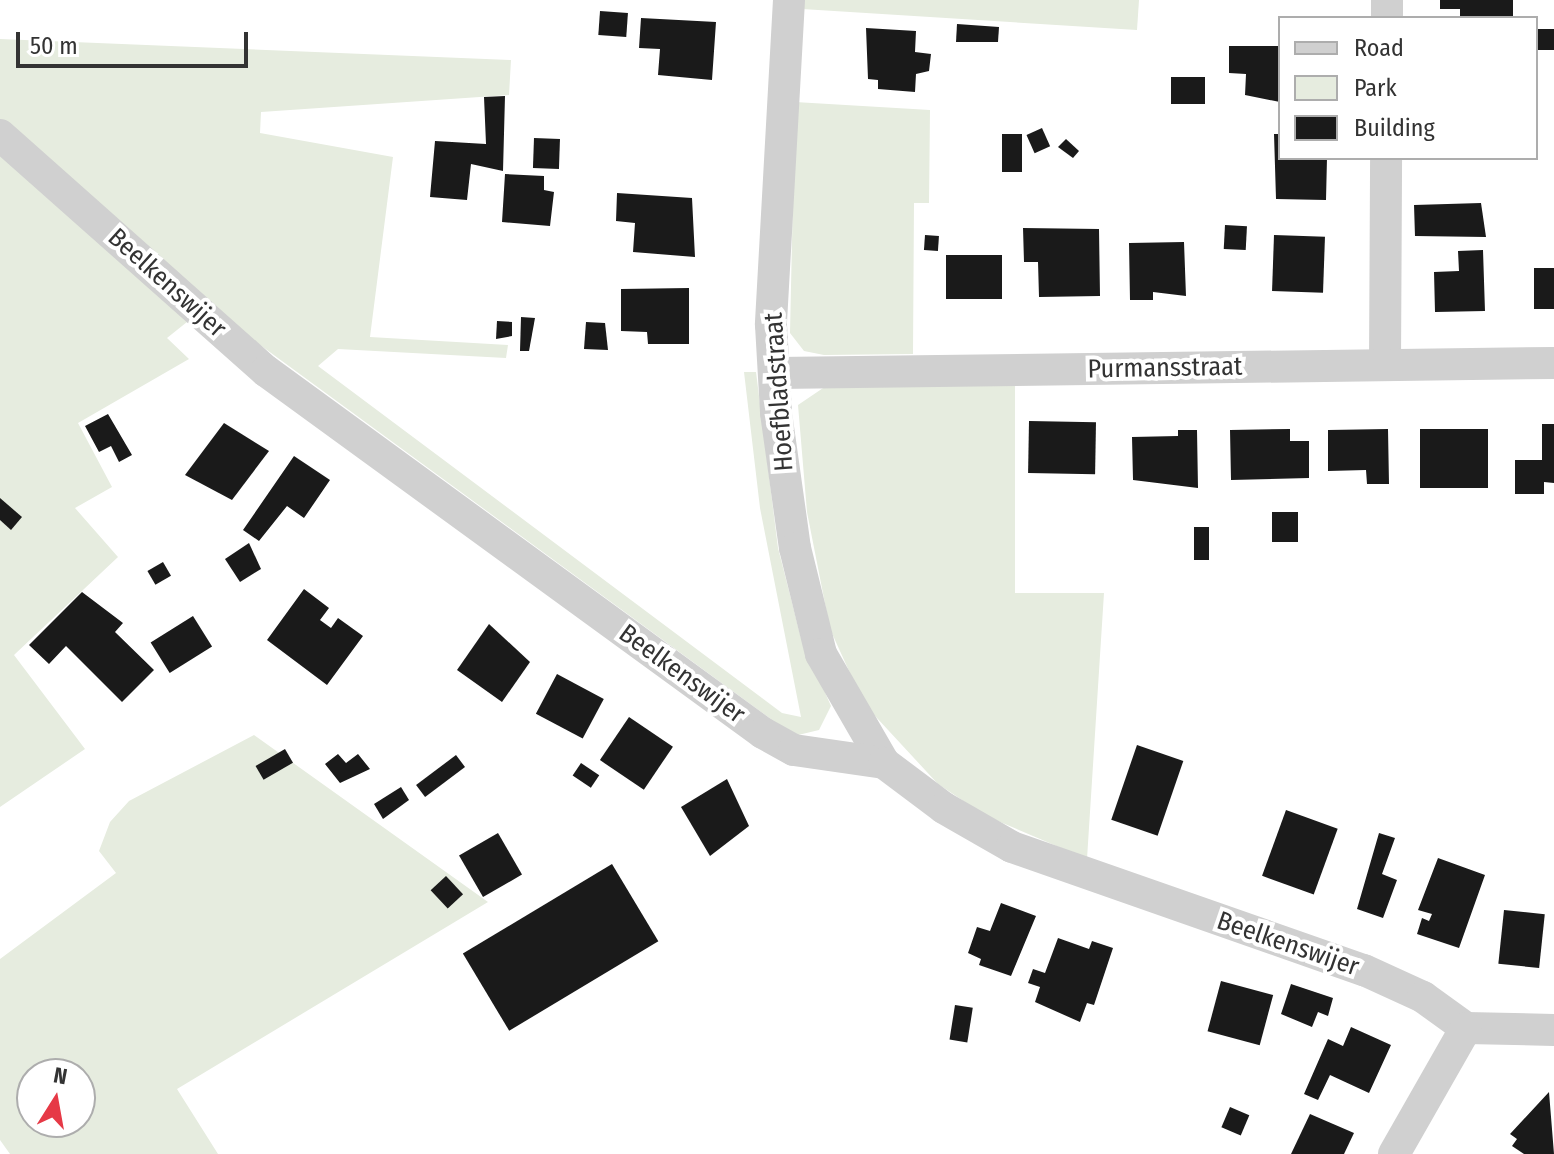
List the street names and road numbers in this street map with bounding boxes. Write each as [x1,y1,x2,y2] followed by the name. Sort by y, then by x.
[102,222,232,344] street label: Beelkenswijer
[758,312,800,472] street label: Hoefbladstraat
[1087,351,1243,385] street label: Purmansstraat
[613,618,751,730] street label: Beelkenswijer
[1213,905,1363,983] street label: Beelkenswijer

